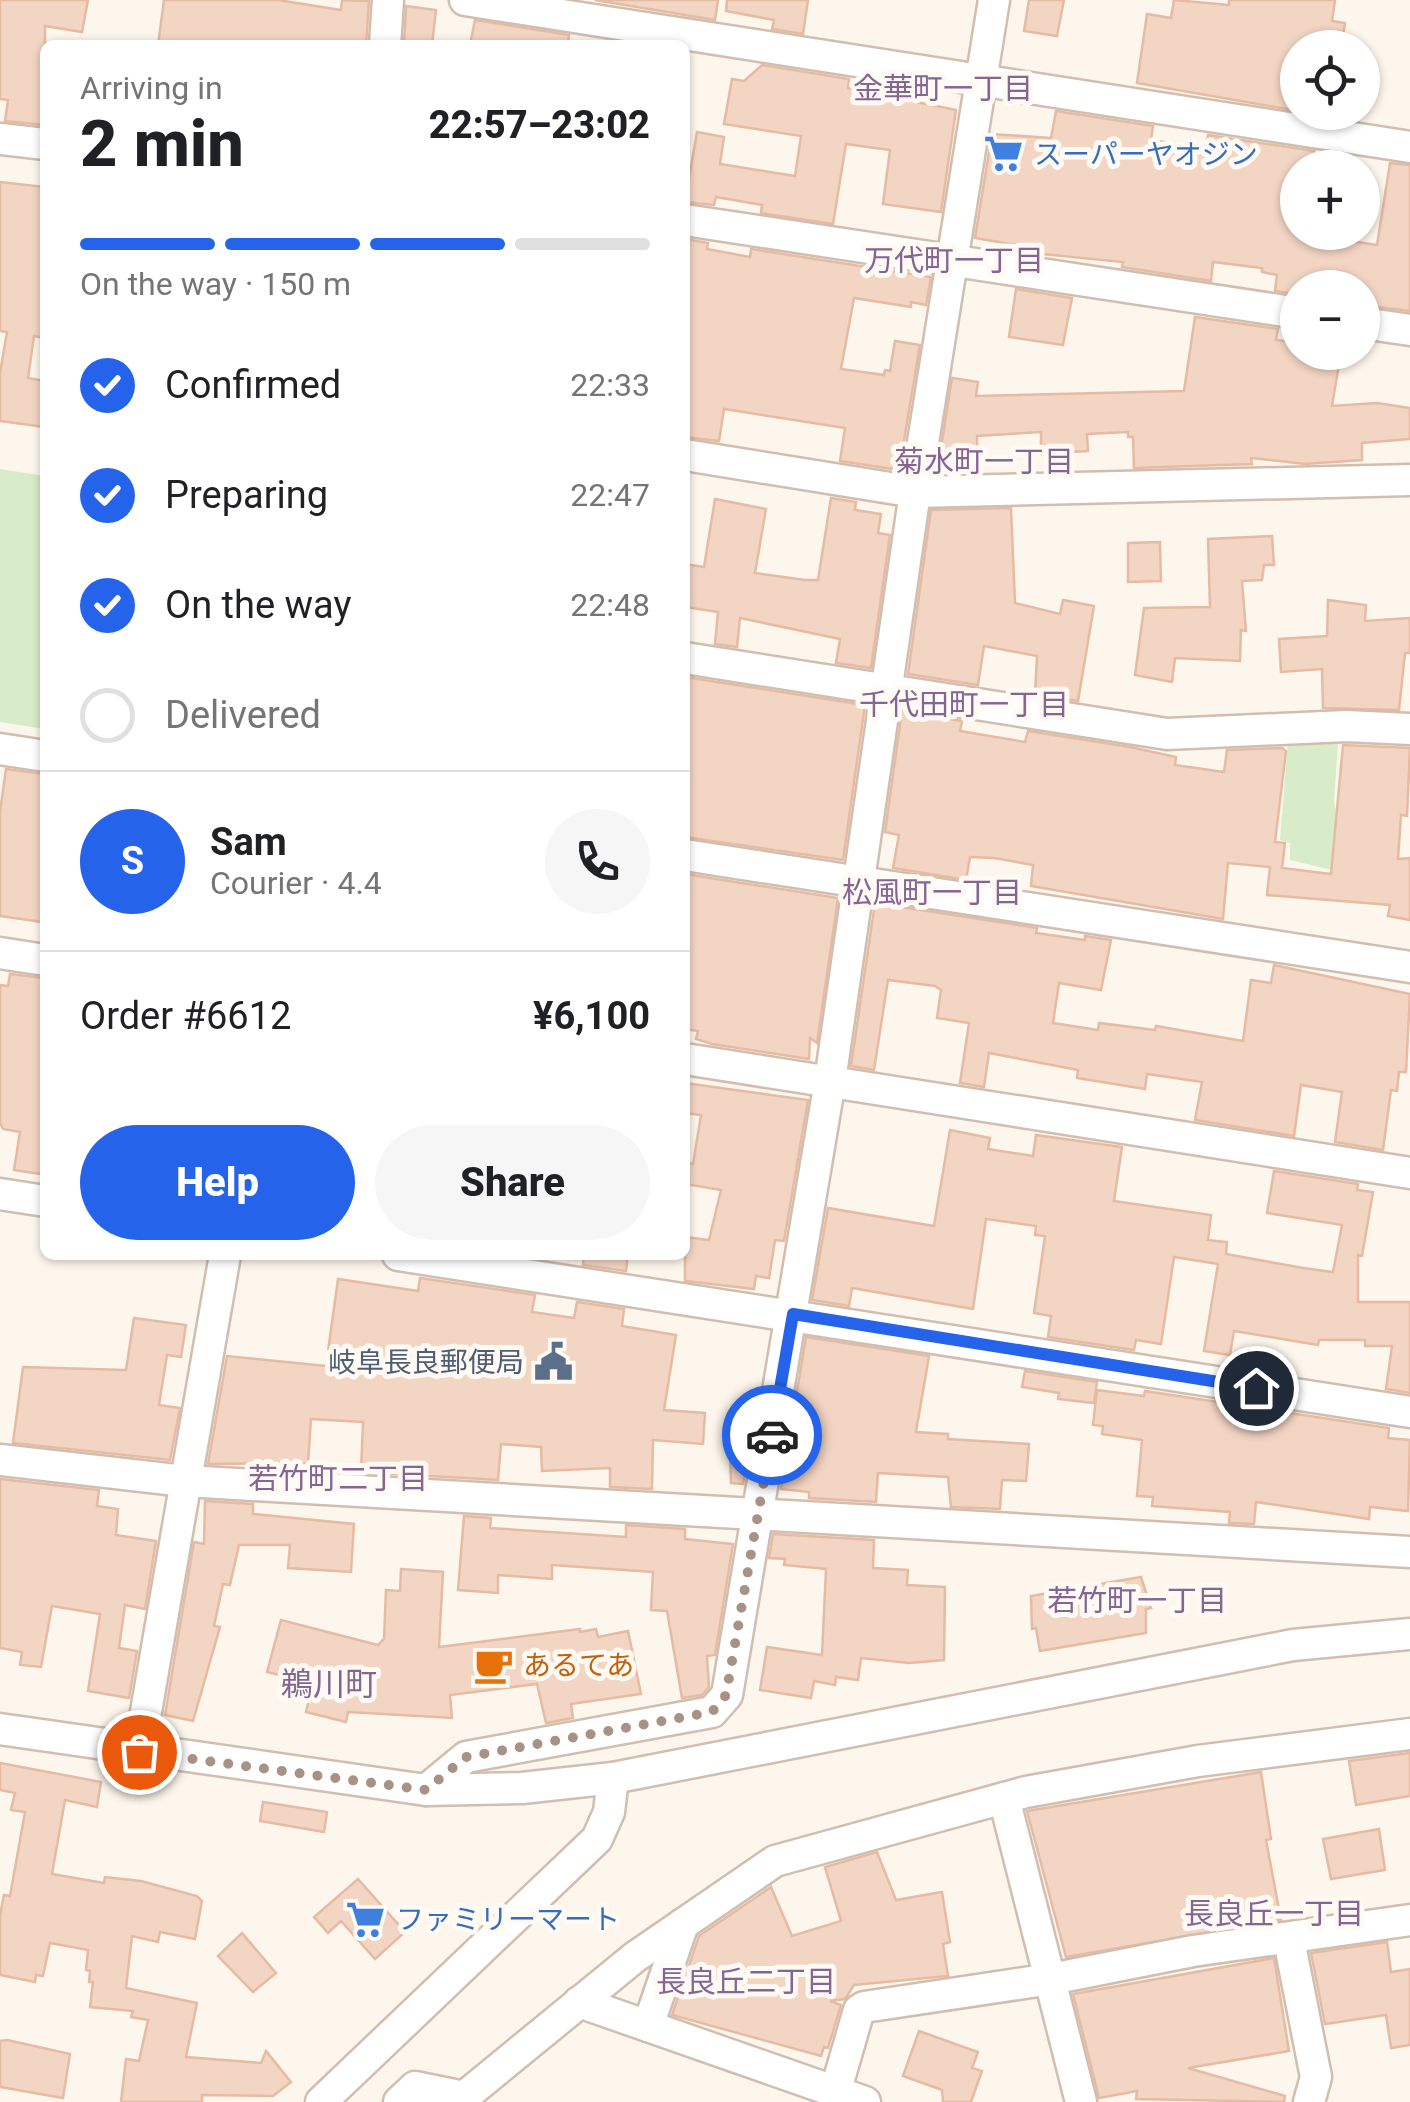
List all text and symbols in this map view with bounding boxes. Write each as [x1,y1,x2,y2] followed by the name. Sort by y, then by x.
[1280,30,1380,370] map controls
[1280,30,1380,130] button: locate
[80,69,223,107] text: Arriving in
[853,71,1033,106] district label: 金華町一丁目
[429,103,650,147] text: 22:57–23:02
[80,106,244,182] text: 2 min
[983,133,1025,175] supermarket icon: スーパーヤオジン
[1034,138,1258,171] place label: スーパーヤオジン
[1280,150,1380,250] button: +
[864,243,1044,278] district label: 万代町一丁目
[80,265,351,303] text: On the way · 150 m
[1280,270,1380,370] button: −
[80,358,135,413] icon: check
[165,363,341,407] text: Confirmed
[570,366,650,404] text: 22:33
[894,444,1074,479] district label: 菊水町一丁目
[80,468,135,523] icon: check
[165,473,328,517] text: Preparing
[570,476,650,514] text: 22:47
[80,578,135,633] icon: check
[165,583,351,627] text: On the way
[570,586,650,624] text: 22:48
[859,687,1069,722] district label: 千代田町一丁目
[165,693,321,737] text: Delivered
[545,809,650,914] button: phone
[210,820,287,864] text: Sam
[121,839,144,883] text: S
[210,864,382,902] text: Courier · 4.4
[842,875,1022,910] district label: 松風町一丁目
[80,994,291,1038] text: Order #6612
[533,994,650,1038] text: ¥6,100
[80,1125,355,1240] button: Help
[375,1125,650,1240] button: Share
[533,1341,575,1383] public building icon: 岐阜長良郵便局
[328,1346,524,1379] place label: 岐阜長良郵便局
[1214,1346,1299,1431] pin
[1229,1361,1284,1416] icon: home
[722,1385,822,1485] courier
[745,1408,800,1463] icon: car
[248,1461,428,1496] district label: 若竹町二丁目
[1047,1583,1227,1618] district label: 若竹町一丁目
[472,1644,514,1686] cafe icon: あるてあ
[523,1649,634,1682] place label: あるてあ
[281,1665,377,1703] district label: 鵜川町
[97,1710,182,1795] pin
[112,1725,167,1780] icon: bag
[1184,1896,1364,1931] district label: 長良丘一丁目
[345,1898,387,1940] supermarket icon: ファミリーマート
[396,1903,620,1936] place label: ファミリーマート
[656,1964,836,1999] district label: 長良丘二丁目

